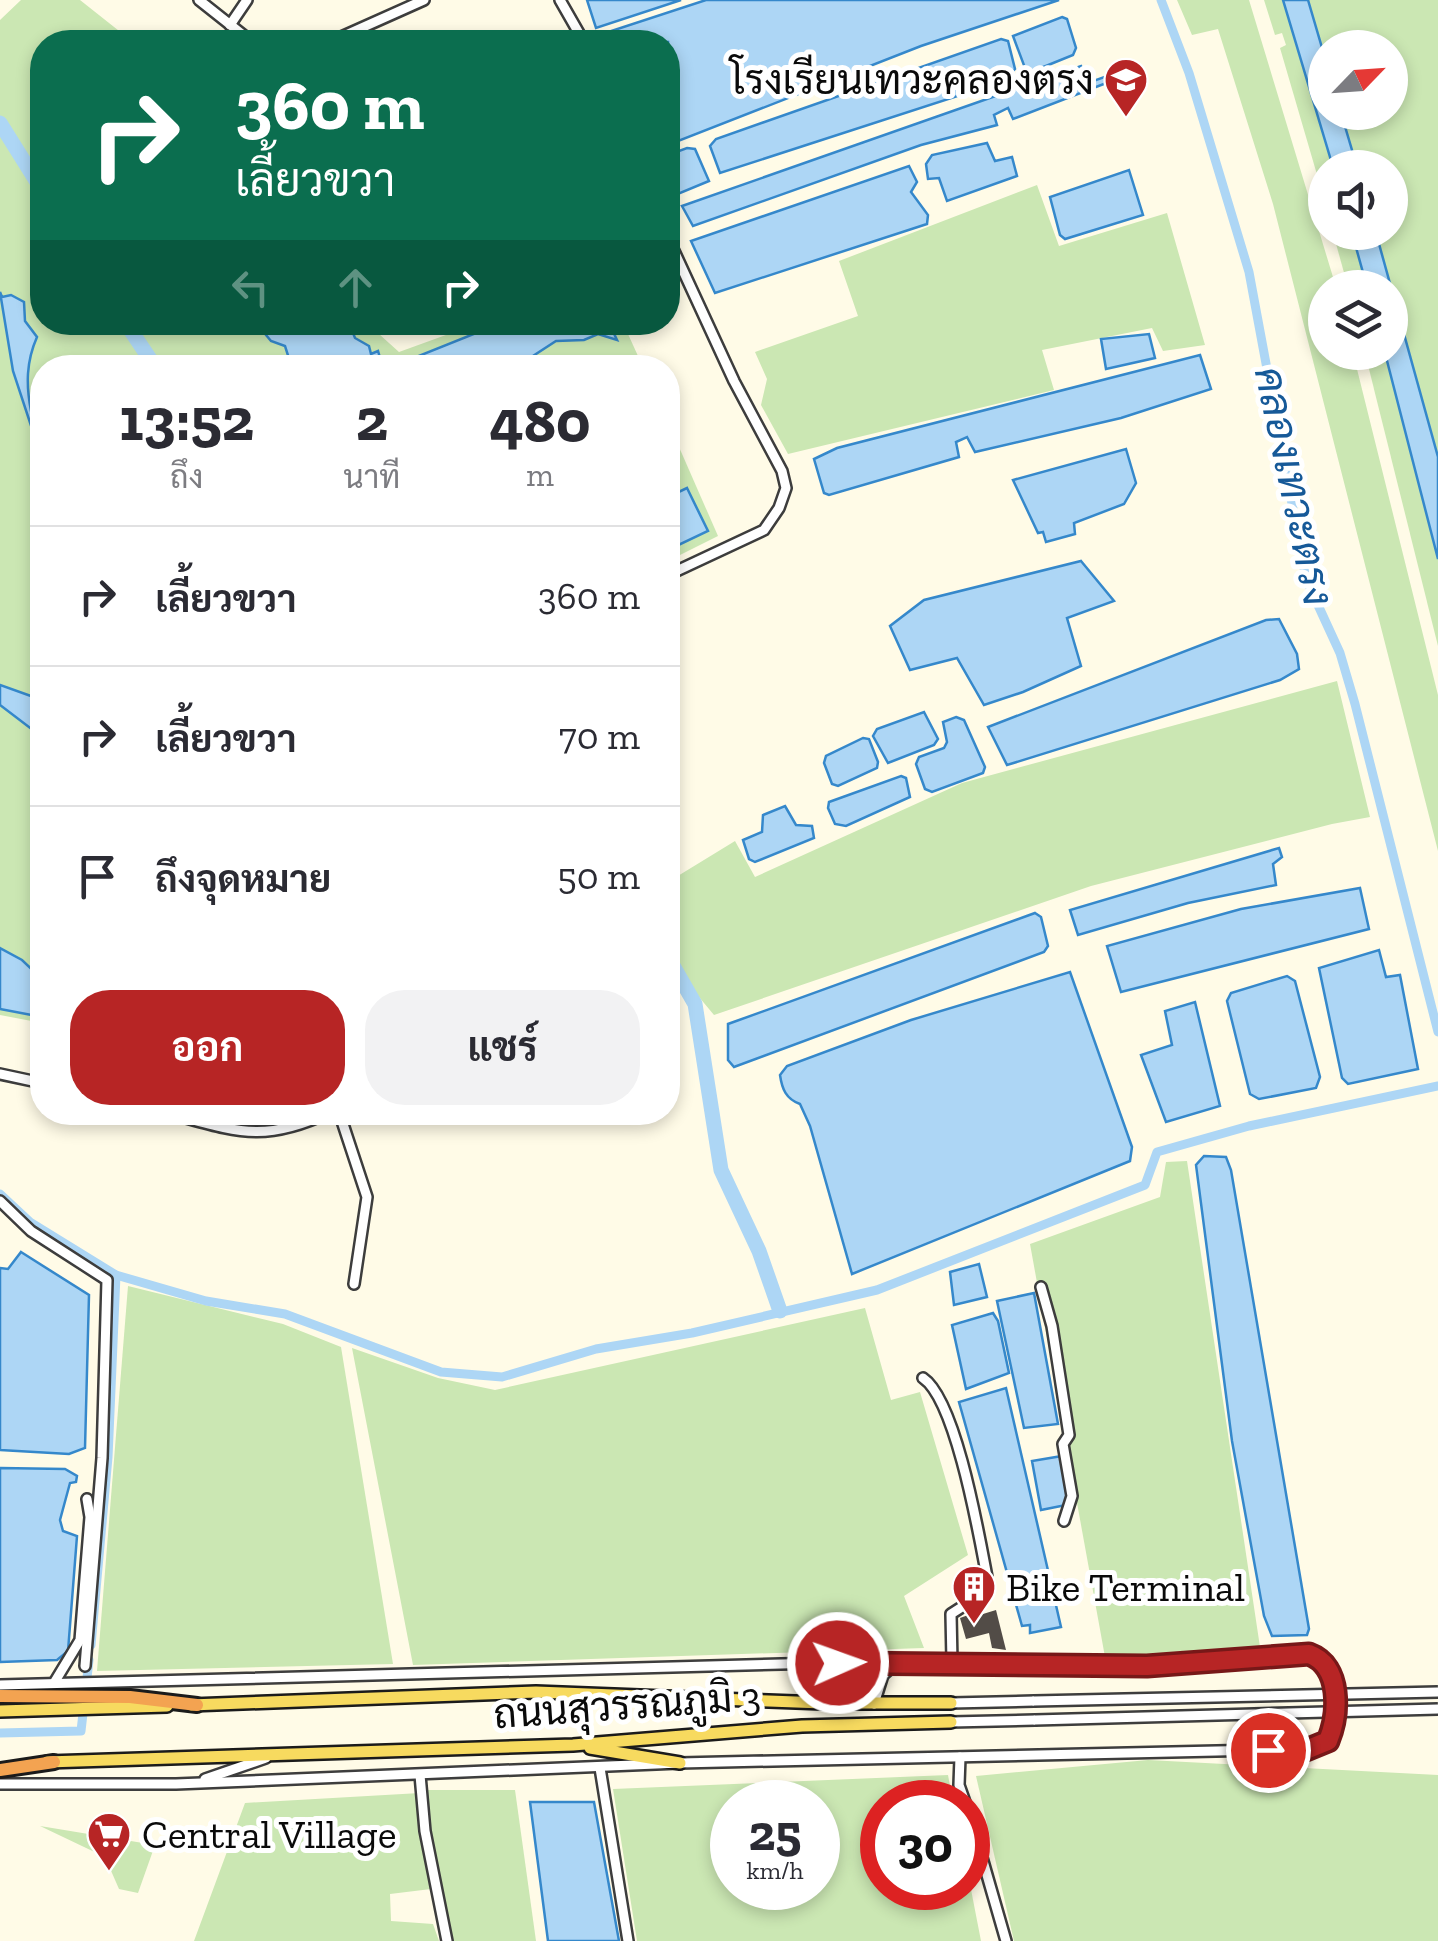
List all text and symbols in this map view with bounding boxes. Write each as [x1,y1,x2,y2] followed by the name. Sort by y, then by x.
[1308,30,1408,130] north arrow
[1308,30,1408,370] map controls
[728,54,1094,104] place label: โรงเรียนเทวะคลองตรง
[1103,57,1149,118] school or university icon: โรงเรียนเทวะคลองตรง
[235,63,425,147] text: 360 m
[70,70,200,200] icon: right
[1308,150,1408,250] button: sound
[235,154,395,208] text: เลี้ยวขวา
[223,260,278,315] icon: left
[328,260,383,315] icon: ahead
[433,260,488,315] icon: right
[1308,270,1408,370] button: layers
[1244,362,1344,610] water label: คลองเทวะตรง
[119,383,254,455] text: 13:52
[356,383,388,455] text: 2
[490,385,591,457] text: 480
[526,456,554,494] text: m
[170,458,203,496] text: ถึง
[343,458,400,496] text: นาที
[70,569,125,624] icon: right
[538,573,640,619] text: 360 m
[155,576,297,622] text: เลี้ยวขวา
[70,709,125,764] icon: right
[559,713,640,759] text: 70 m
[155,716,297,762] text: เลี้ยวขวา
[70,849,125,904] icon: arrive
[557,853,640,899] text: 50 m
[155,856,331,902] text: ถึงจุดหมาย
[70,990,345,1105] button: ออก
[365,990,640,1105] button: แชร์
[1006,1563,1245,1611] place label: Bike Terminal
[951,1564,997,1625] building icon: Bike Terminal
[786,1611,890,1715] position arrow
[492,1672,762,1742] street label: ถนนสุวรรณภูมิ 3
[1226,1708,1311,1793] pin
[1241,1723,1296,1778] icon: arrive
[860,1780,990,1910] speed limit sign: 30
[749,1803,801,1863] text: 25
[142,1810,397,1858] place label: Central Village
[86,1811,132,1872] supermarket icon: Central Village
[746,1855,804,1885] text: km/h

